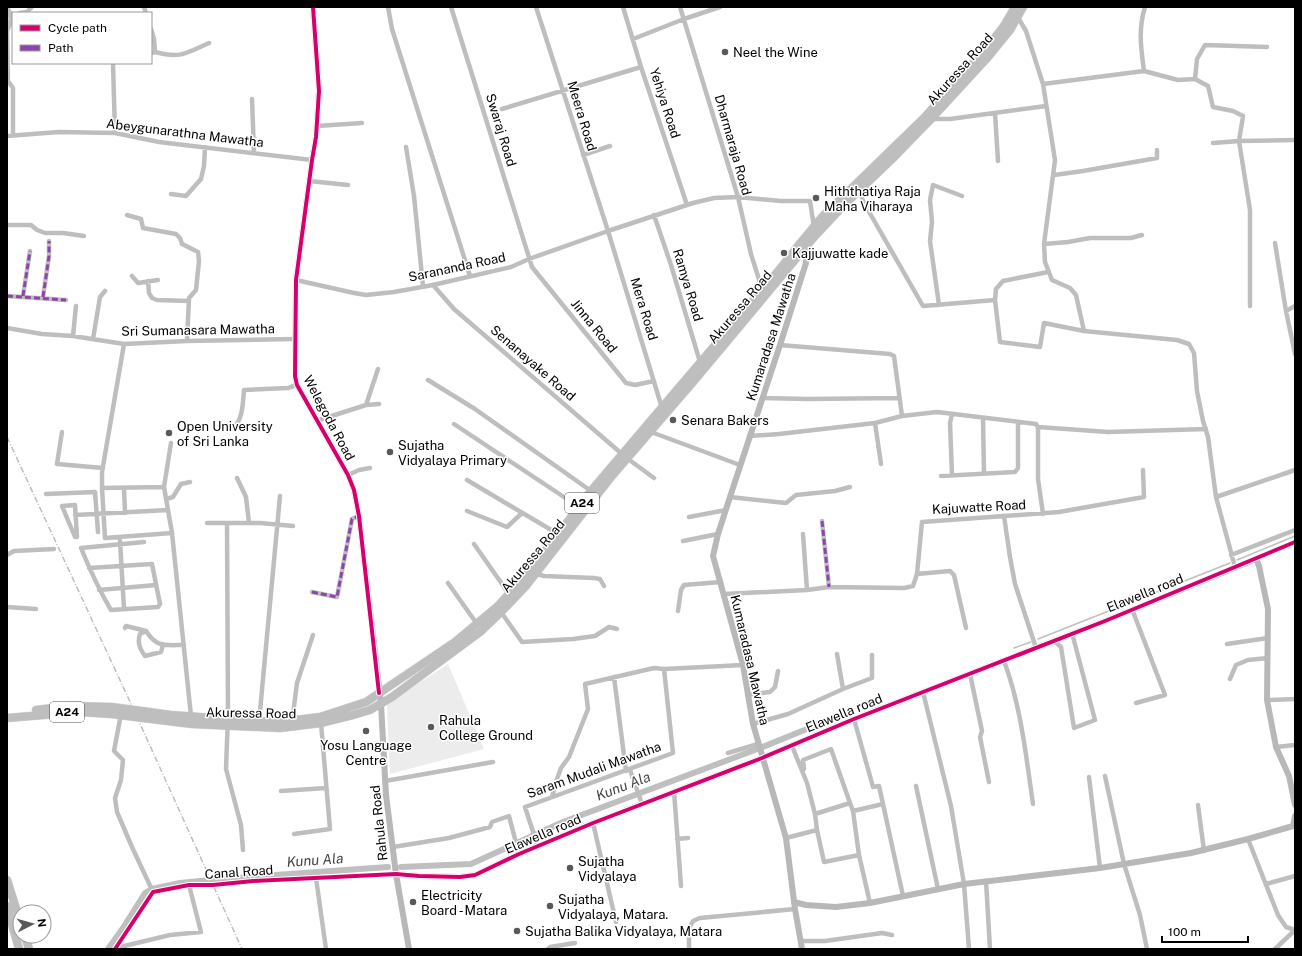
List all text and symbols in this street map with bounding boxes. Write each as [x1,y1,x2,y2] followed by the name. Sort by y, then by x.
[12,12,152,64] legend
[48,21,107,35] text: Cycle path
[924,30,996,108] street label: Akuressa Road
[48,41,74,55] text: Path
[733,45,818,60] place label: Neel the Wine
[720,47,730,57] marker: Neel the Wine
[647,66,683,140] street label: Yehiya Road
[564,79,600,153] street label: Meera Road
[483,92,519,168] street label: Swaraj Road
[711,93,755,197] street label: Dharmaraja Road
[105,116,265,150] street label: Abeygunarathna Mawatha
[824,184,921,214] place label: Hiththatiya Raja Maha Viharaya
[811,193,821,203] marker: Hiththatiya Raja Maha Viharaya
[792,246,888,261] place label: Kajjuwatte kade
[670,247,706,323] street label: Ramya Road
[779,248,789,258] marker: Kajjuwatte kade
[407,249,507,285] street label: Sarananda Road
[705,267,775,347] street label: Akuressa Road
[743,271,799,403] street label: Kumaradasa Mawatha
[627,276,661,342] street label: Mera Road
[568,296,620,356] street label: Jinna Road
[121,321,275,339] street label: Sri Sumanasara Mawatha
[488,322,578,404] street label: Senanayake Road
[300,373,358,463] street label: Welegoda Road
[681,413,769,428] place label: Senara Bakers
[668,415,678,425] marker: Senara Bakers
[177,419,273,449] place label: Open University of Sri Lanka
[164,428,174,438] marker: Open University of Sri Lanka
[398,438,507,468] place label: Sujatha Vidyalaya Primary
[385,447,395,457] marker: Sujatha Vidyalaya Primary
[565,493,599,513] road number: A24
[932,497,1026,517] street label: Kajuwatte Road
[498,516,568,596] street label: Akuressa Road
[1105,571,1185,615] street label: Elawella road
[728,593,772,727] street label: Kumaradasa Mawatha
[804,691,884,735] street label: Elawella road
[50,702,84,722] road number: A24
[206,705,296,721] street label: Akuressa Road
[439,713,533,743] place label: Rahula College Ground
[426,722,436,732] marker: Rahula College Ground
[361,726,371,736] marker: Yosu Language Centre
[320,738,412,768] place label: Yosu Language Centre
[525,739,663,801] street label: Saram Mudali Mawatha
[594,768,652,804] water label: Kunu Ala
[368,784,390,862] street label: Rahula Road
[503,811,583,857] street label: Elawella road
[286,850,344,870] water label: Kunu Ala
[578,854,637,884] place label: Sujatha Vidyalaya
[204,862,274,882] street label: Canal Road
[565,863,575,873] marker: Sujatha Vidyalaya
[421,888,507,918] place label: Electricity Board - Matara
[558,892,668,922] place label: Sujatha Vidyalaya, Matara.
[408,897,418,907] marker: Electricity Board - Matara
[545,901,555,911] marker: Sujatha Vidyalaya, Matara.
[12,904,52,944] north arrow
[36,918,48,928] text: N
[1162,918,1248,944] scale bar
[525,924,722,939] place label: Sujatha Balika Vidyalaya, Matara
[1168,925,1201,939] text: 100 m
[512,926,522,936] marker: Sujatha Balika Vidyalaya, Matara

